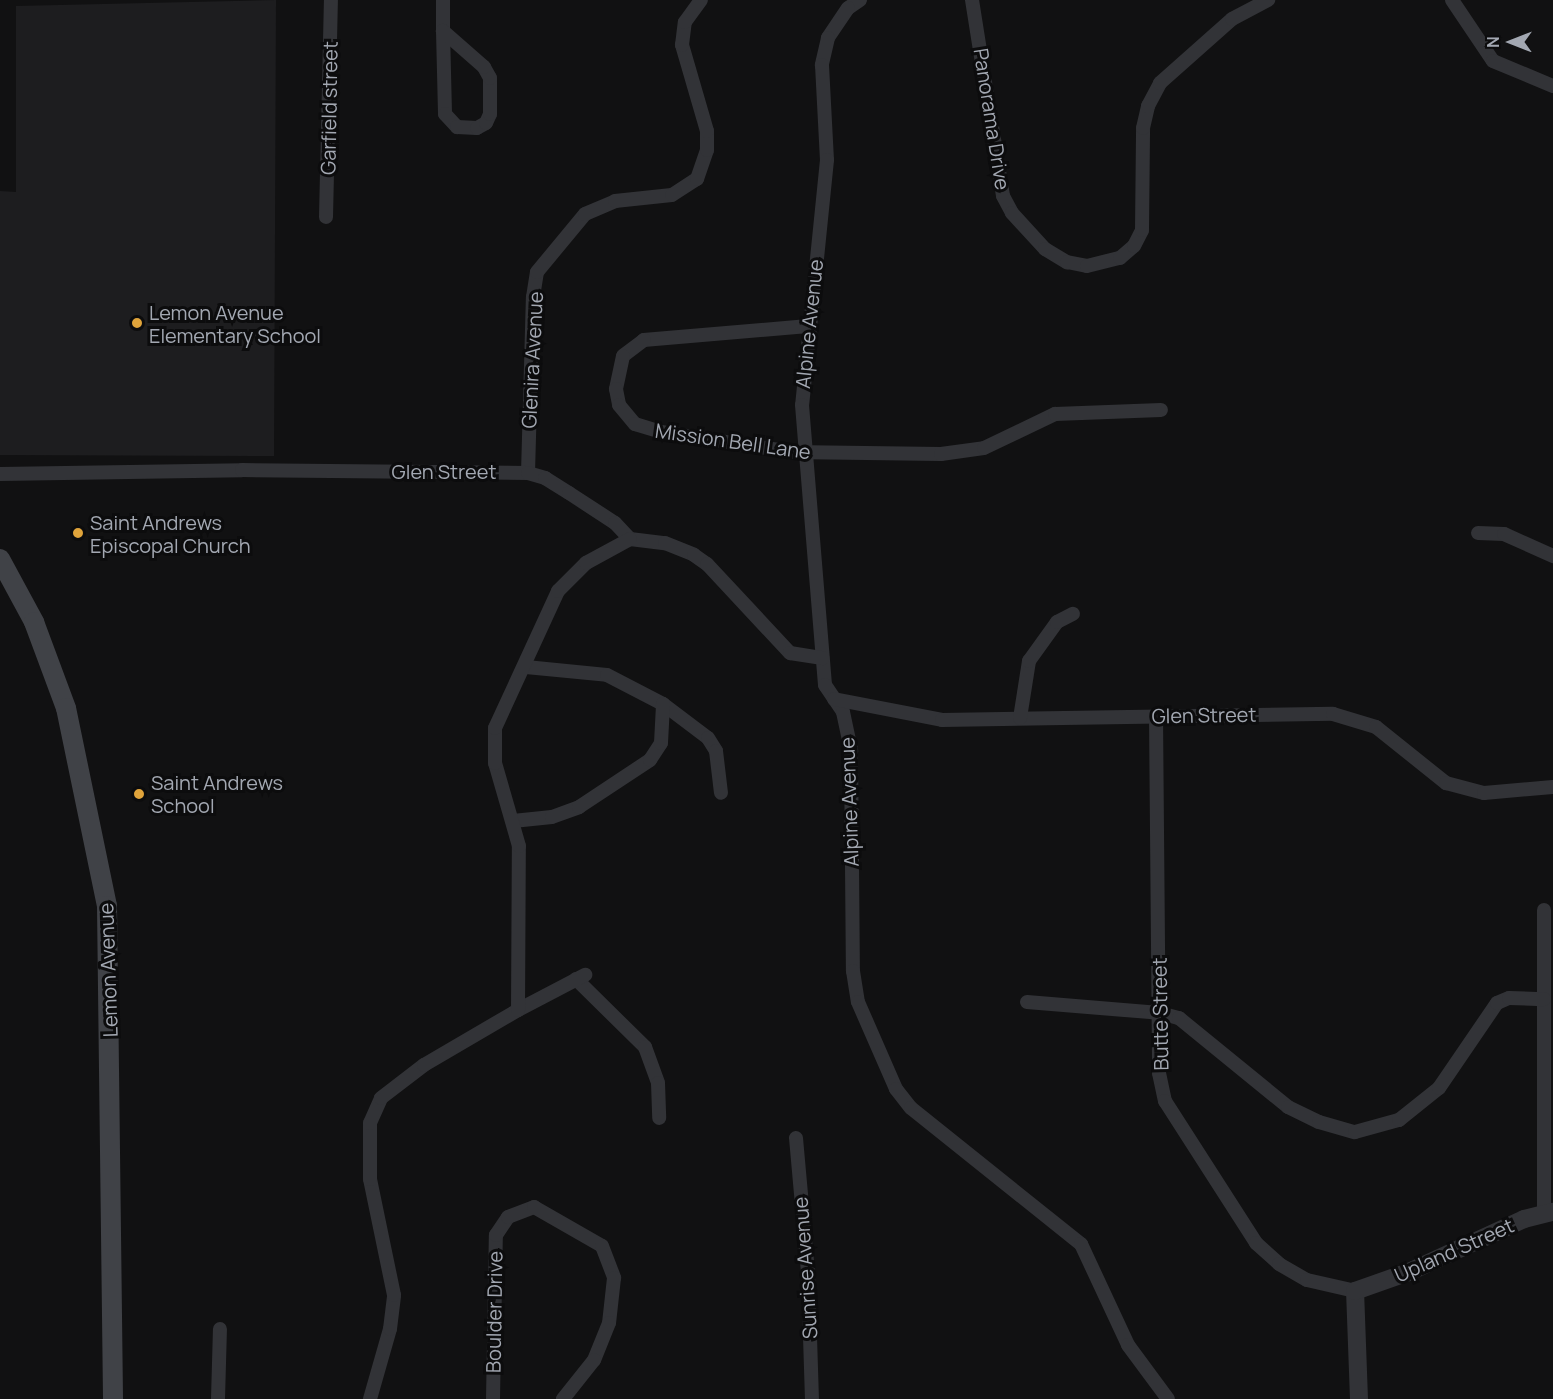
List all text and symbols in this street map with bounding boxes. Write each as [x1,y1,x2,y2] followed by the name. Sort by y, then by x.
[1481,12,1541,72] north arrow
[1482,36,1504,48] text: N
[316,41,342,175] street label: Garfield street
[969,46,1015,192] street label: Panorama Drive
[790,258,828,390] street label: Alpine Avenue
[516,291,548,429] street label: Glenira Avenue
[149,300,321,347] place label: Lemon Avenue Elementary School
[130,316,144,330] marker: Lemon Avenue Elementary School
[654,418,812,464] street label: Mission Bell Lane
[392,459,496,483] street label: Glen Street
[90,510,251,557] place label: Saint Andrews Episcopal Church
[71,526,85,540] marker: Saint Andrews Episcopal Church
[1151,702,1257,728] street label: Glen Street
[835,737,863,867] street label: Alpine Avenue
[151,771,283,818] place label: Saint Andrews School
[132,787,146,801] marker: Saint Andrews School
[94,902,122,1038] street label: Lemon Avenue
[1147,957,1173,1071] street label: Butte Street
[788,1196,822,1340] street label: Sunrise Avenue
[1391,1213,1517,1287] street label: Upland Street
[481,1251,507,1373] street label: Boulder Drive

